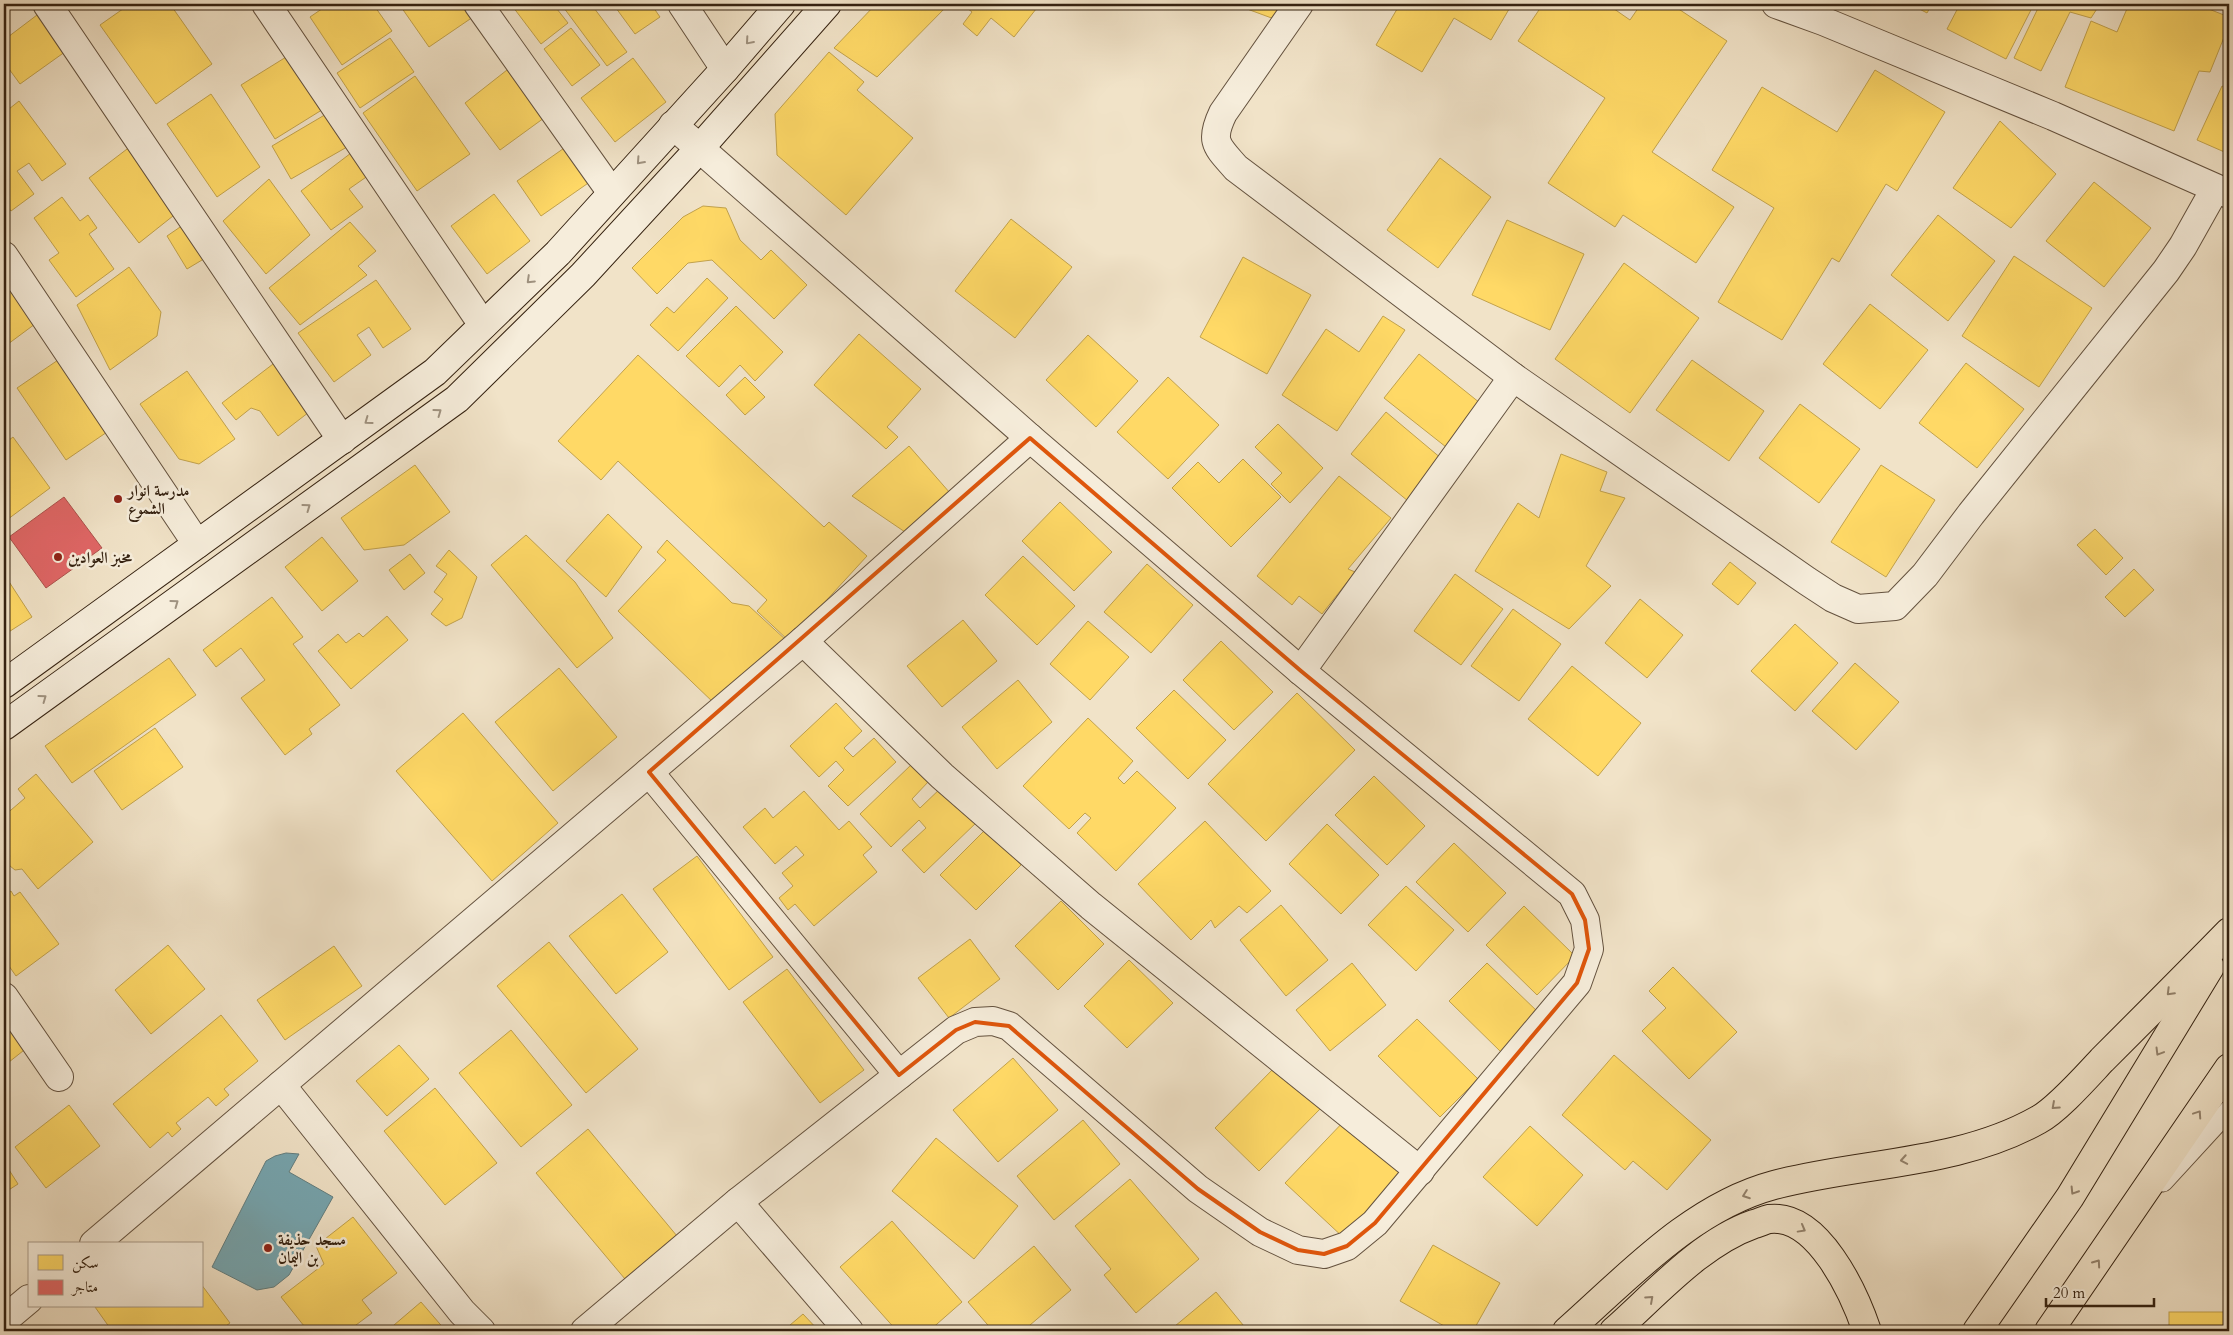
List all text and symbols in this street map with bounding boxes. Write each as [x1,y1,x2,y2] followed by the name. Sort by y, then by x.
[746,35,755,44] one-way arrow
[637,156,646,165] one-way arrow
[526,274,535,283] one-way arrow
[433,409,442,418] one-way arrow
[364,415,374,424] one-way arrow
[126,480,189,522] place label: مدرسة انوار الشموع
[112,493,124,505] marker: مدرسة انوار الشموع
[301,505,310,513] one-way arrow
[68,547,132,569] place label: مخبز العوادين
[52,551,64,563] marker: مخبز العوادين
[169,600,178,608] one-way arrow
[37,695,47,704] one-way arrow
[2167,986,2176,995] one-way arrow
[2155,1046,2165,1055] one-way arrow
[2051,1100,2060,1109] one-way arrow
[2192,1110,2201,1119] one-way arrow
[1900,1155,1909,1165] one-way arrow
[2071,1185,2081,1194] one-way arrow
[1742,1189,1751,1199] one-way arrow
[1797,1222,1806,1232] one-way arrow
[278,1229,346,1269] place label: مسجد حذيفة بن اليمان
[28,1242,202,1308] legend
[262,1242,274,1254] marker: مسجد حذيفة بن اليمان
[72,1253,99,1273] text: سكن
[2091,1259,2100,1268] one-way arrow
[2046,1275,2153,1307] scale bar
[70,1277,98,1297] text: متاجر
[2053,1283,2085,1303] text: 20 m
[1645,1296,1654,1305] one-way arrow

